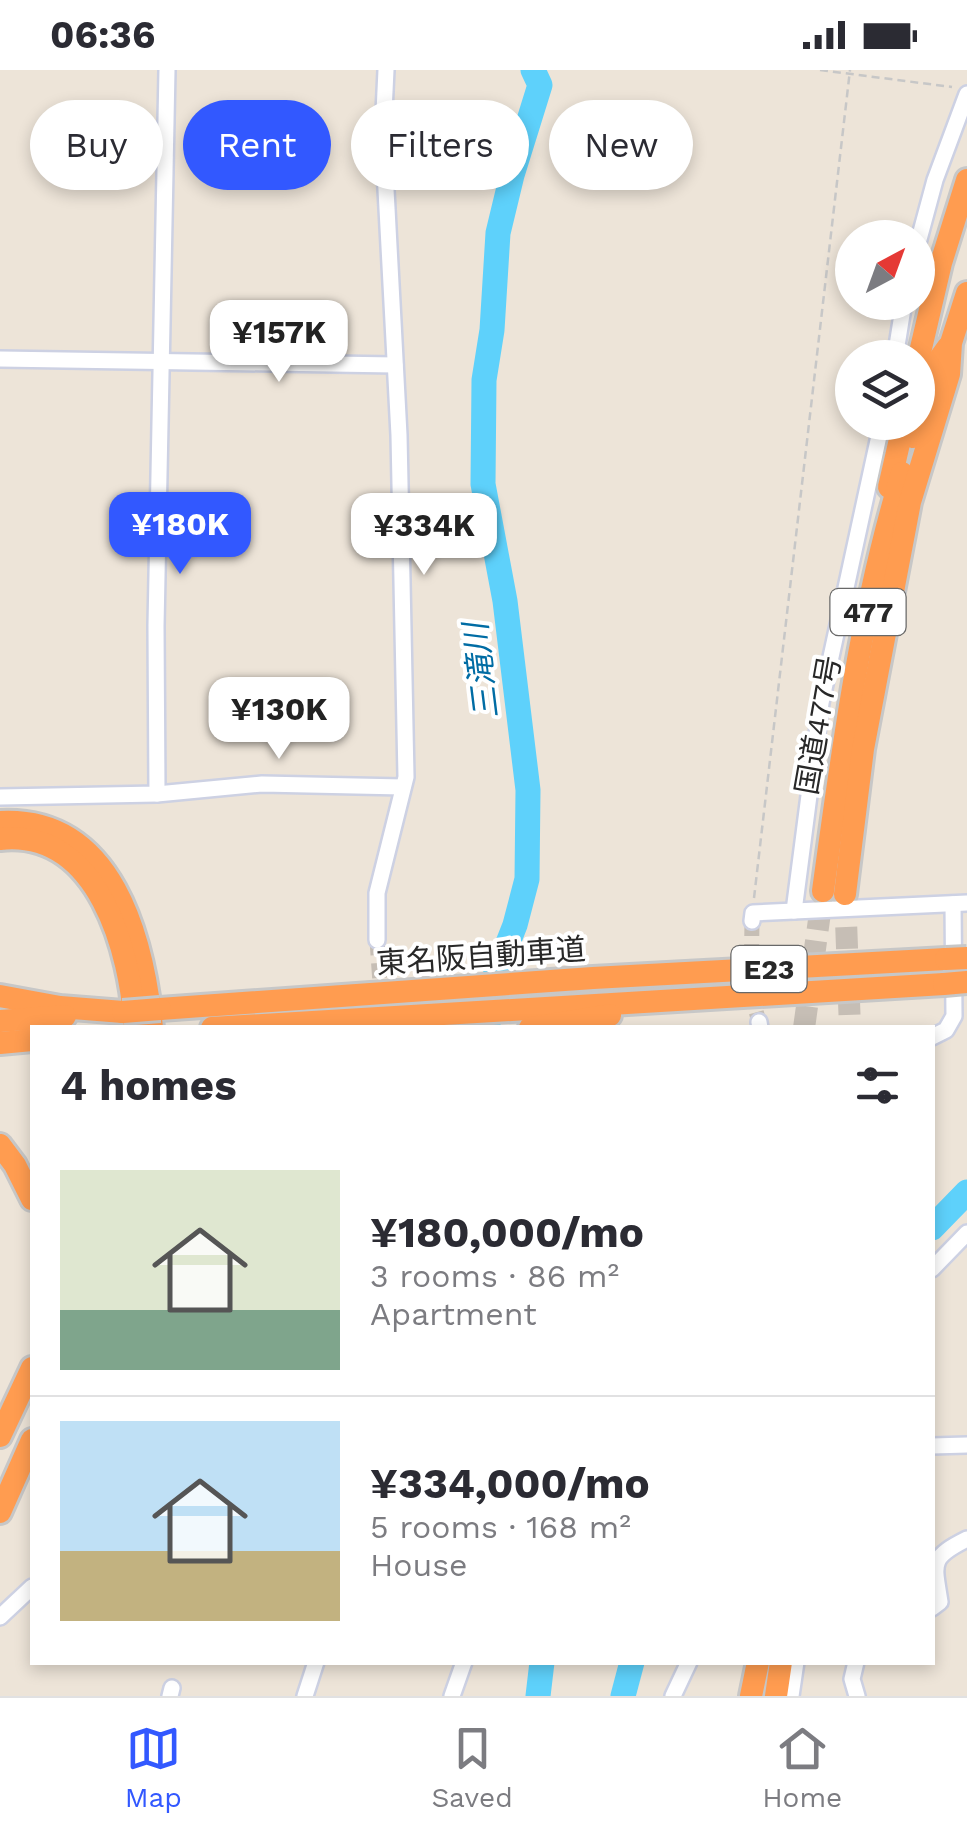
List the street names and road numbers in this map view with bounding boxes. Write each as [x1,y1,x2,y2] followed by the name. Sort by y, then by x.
[830,589,906,635] road number: 477
[789,653,847,797] street label: 国道477号
[375,931,587,981] street label: 東名阪自動車道
[732,946,806,992] road number: E23

